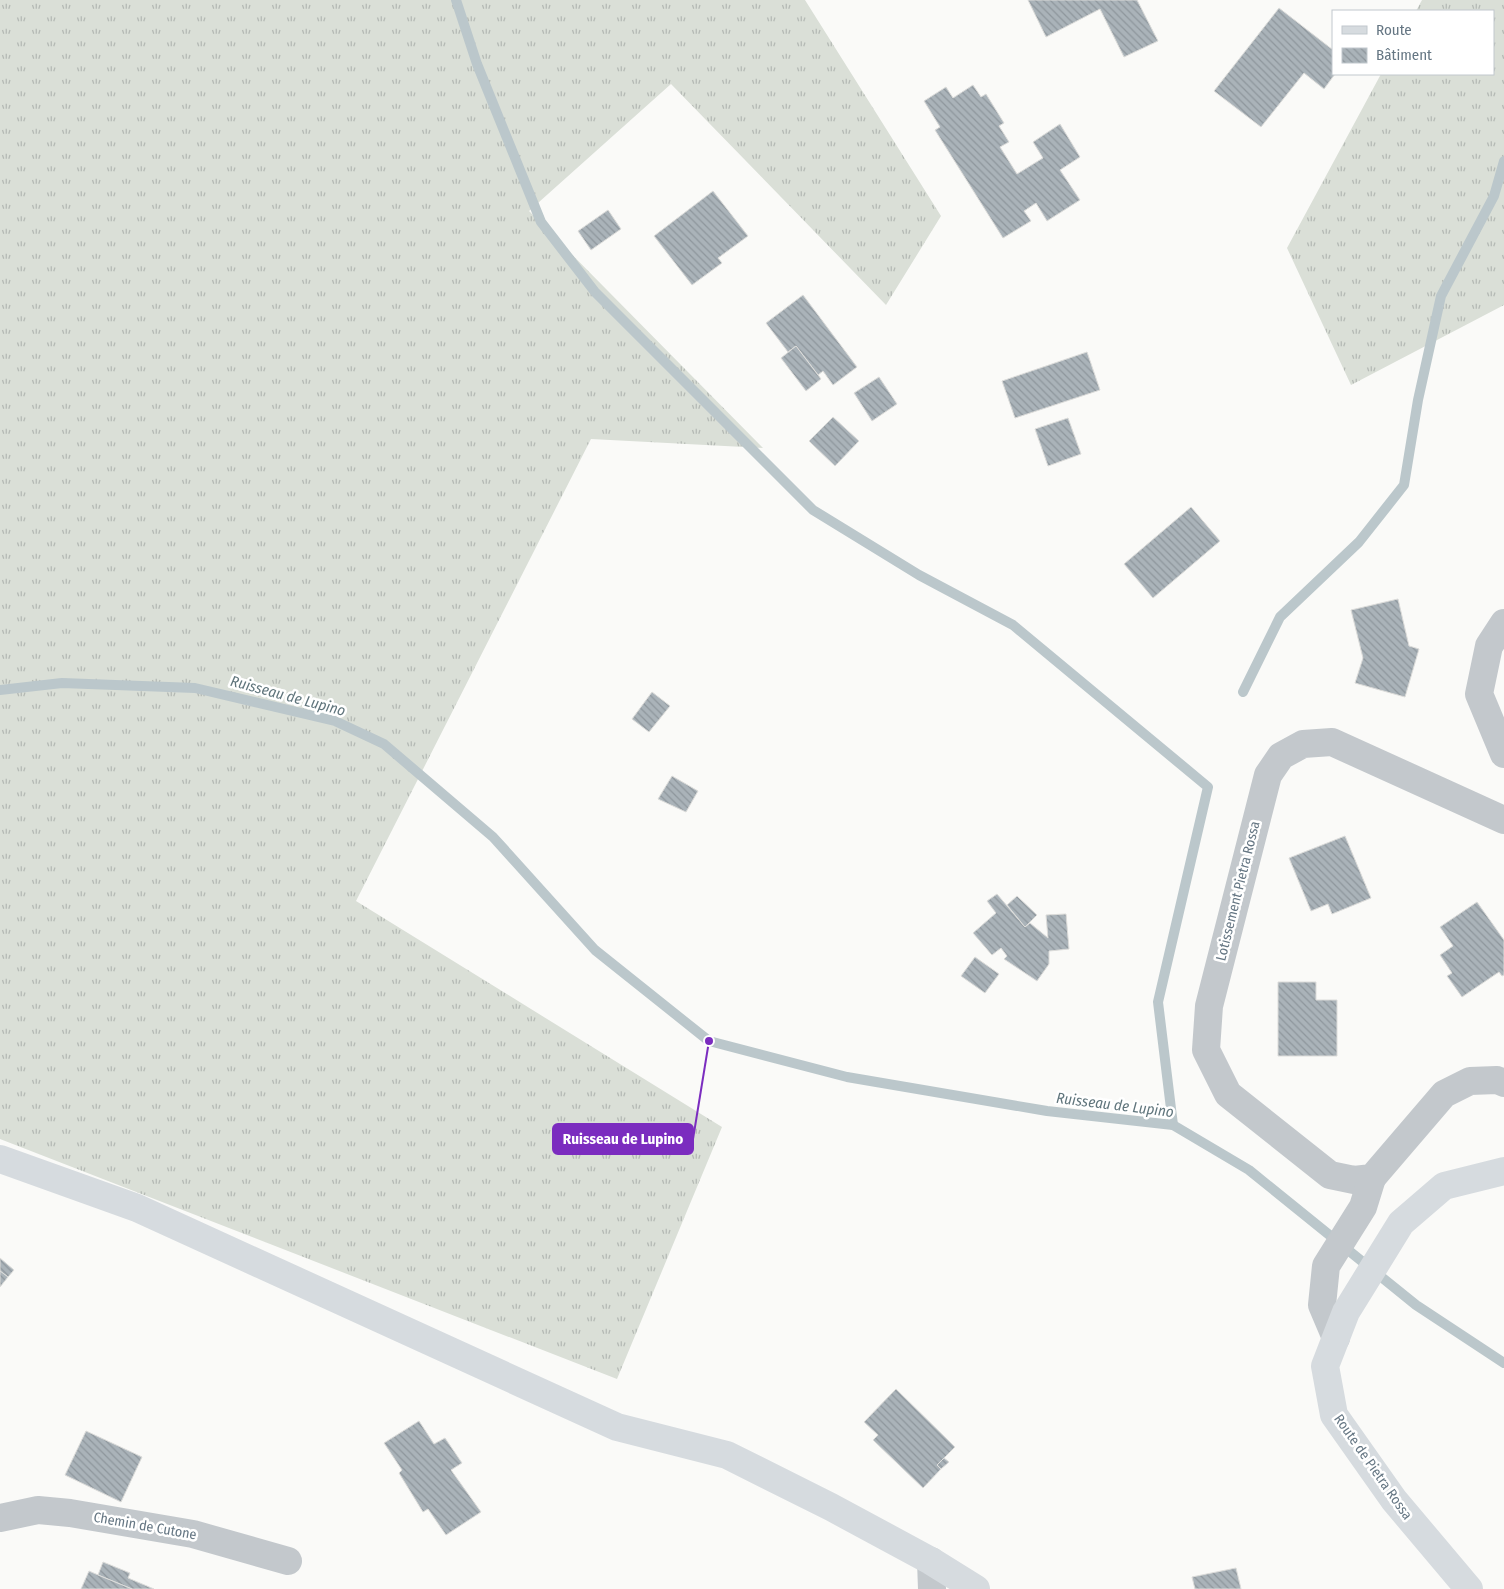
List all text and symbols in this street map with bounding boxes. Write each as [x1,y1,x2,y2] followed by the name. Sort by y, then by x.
[1332,10,1494,75] legend
[1376,21,1412,39] text: Route
[1376,46,1432,64] text: Bâtiment
[229,672,348,720] water label: Ruisseau de Lupino
[1212,819,1264,963] street label: Lotissement Pietra Rossa
[1055,1089,1175,1121] water label: Ruisseau de Lupino
[553,1124,693,1154] callout: Ruisseau de Lupino
[563,1130,683,1148] text: Ruisseau de Lupino
[1330,1411,1416,1523] street label: Route de Pietra Rossa
[92,1509,198,1543] street label: Chemin de Cutone

